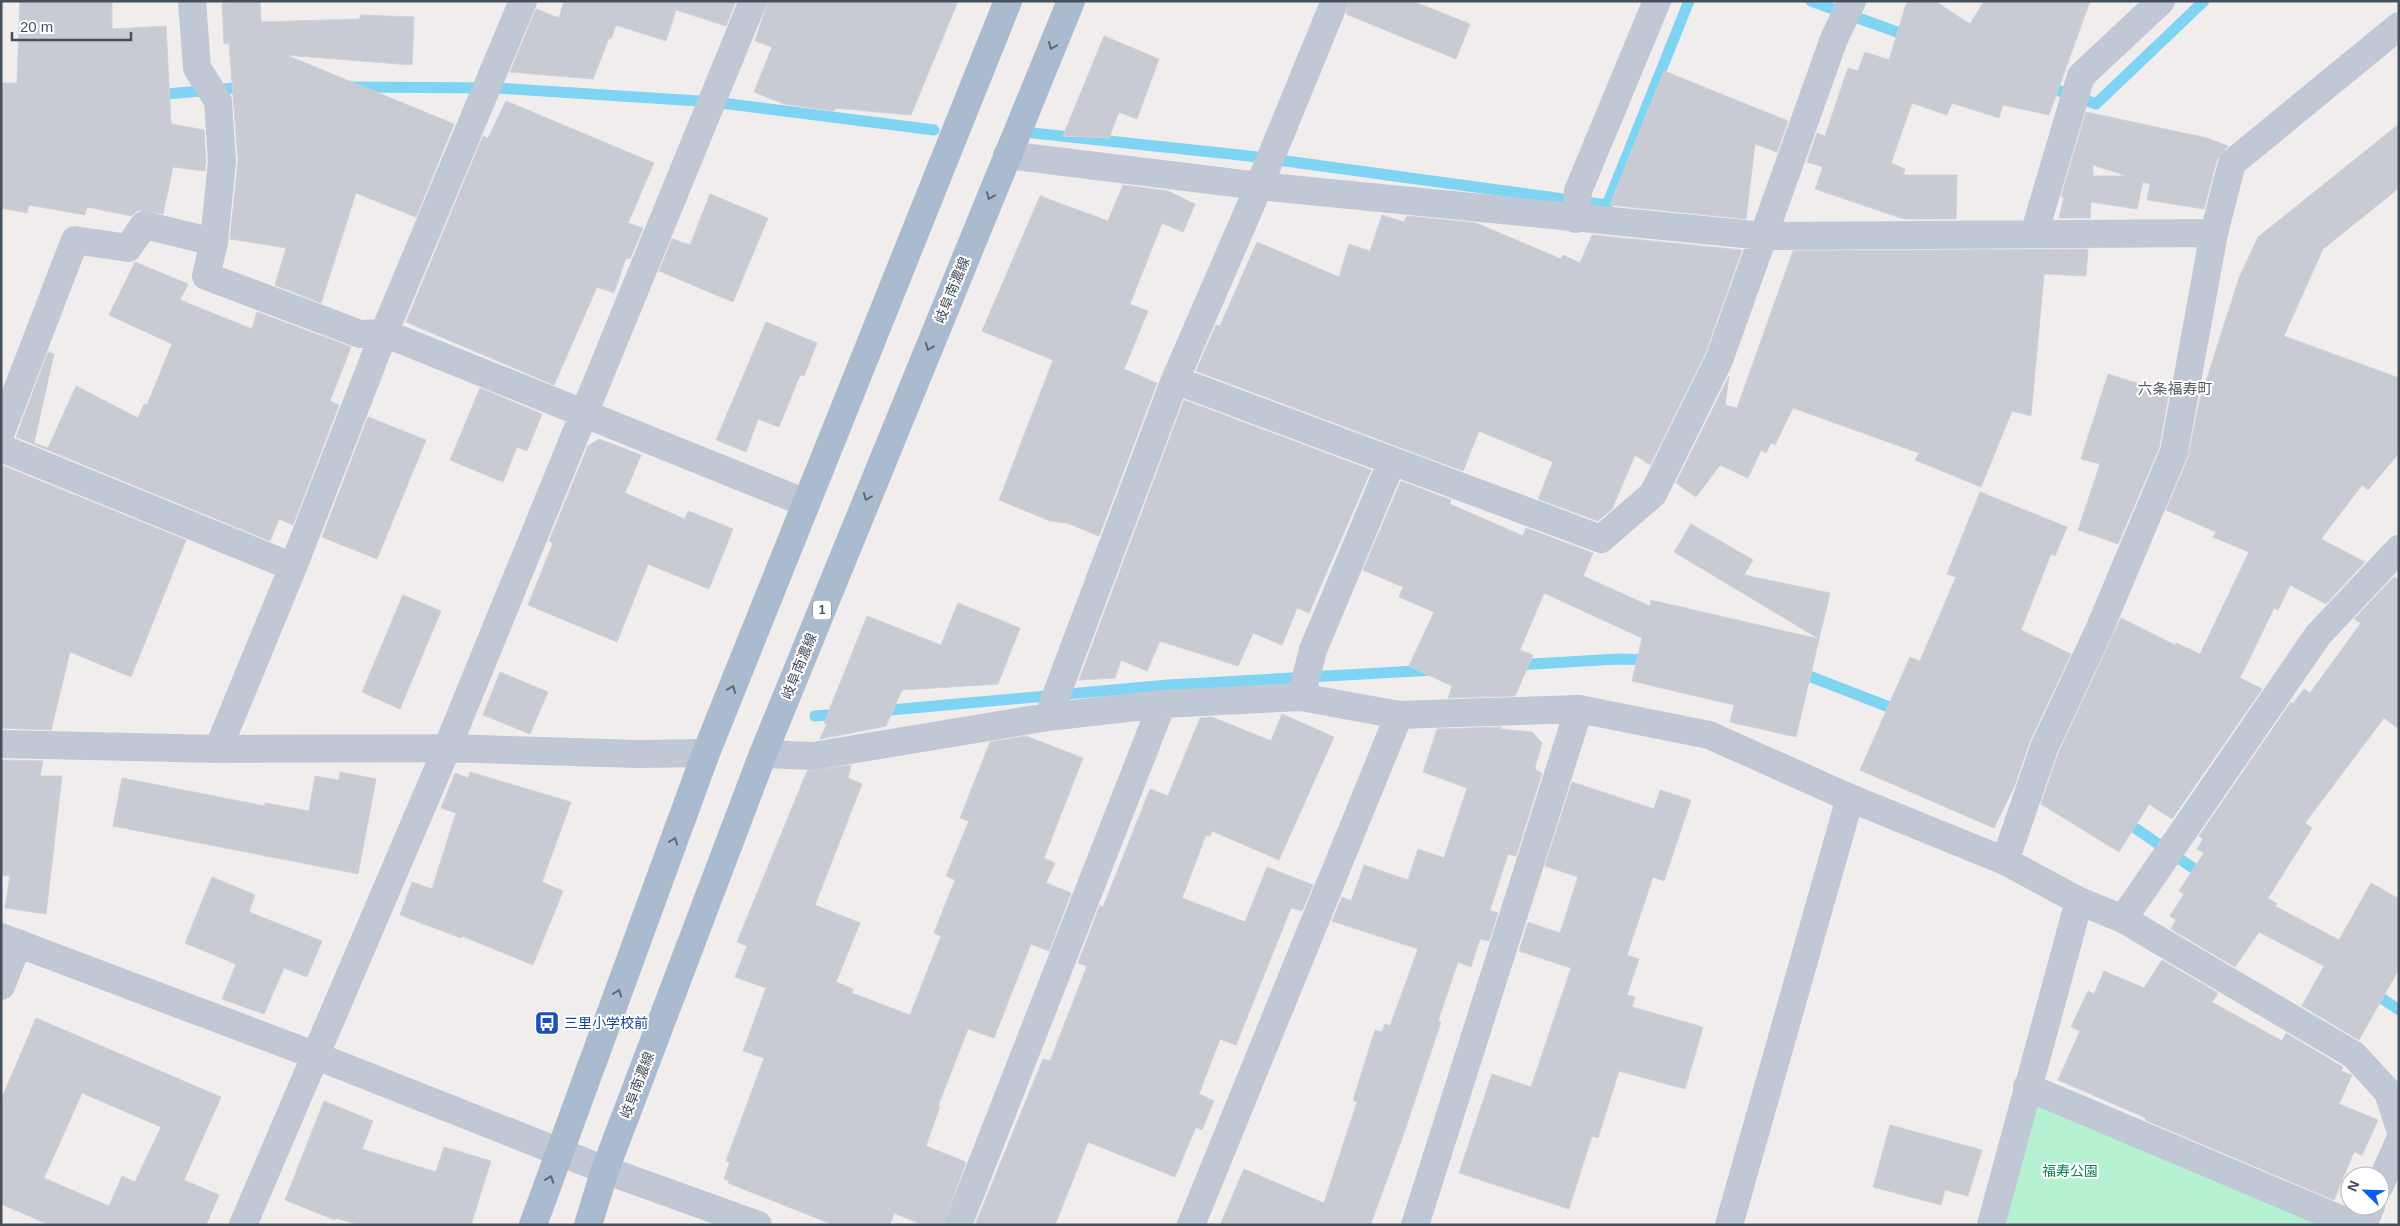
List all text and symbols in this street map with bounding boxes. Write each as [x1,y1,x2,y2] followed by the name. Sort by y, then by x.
[12,10,131,42] scale bar
[20,18,53,35] text: 20 m
[1048,41,1058,50] one-way arrow
[986,191,996,200] one-way arrow
[931,255,973,325] street label: 岐阜南濃線
[924,342,935,351] one-way arrow
[2137,380,2213,397] district label: 六条福寿町
[863,493,873,501] one-way arrow
[813,600,831,620] road number: 1
[778,631,820,701] street label: 岐阜南濃線
[725,685,736,694] one-way arrow
[668,837,678,846] one-way arrow
[612,990,622,998] one-way arrow
[534,1010,560,1036] bus stop icon: 三里小学校前
[564,1015,648,1031] place label: 三里小学校前
[617,1049,657,1121] street label: 岐阜南濃線
[2042,1163,2098,1179] park label: 福寿公園
[2340,1166,2390,1216] north arrow
[544,1175,554,1184] one-way arrow
[2344,1178,2362,1194] text: N

